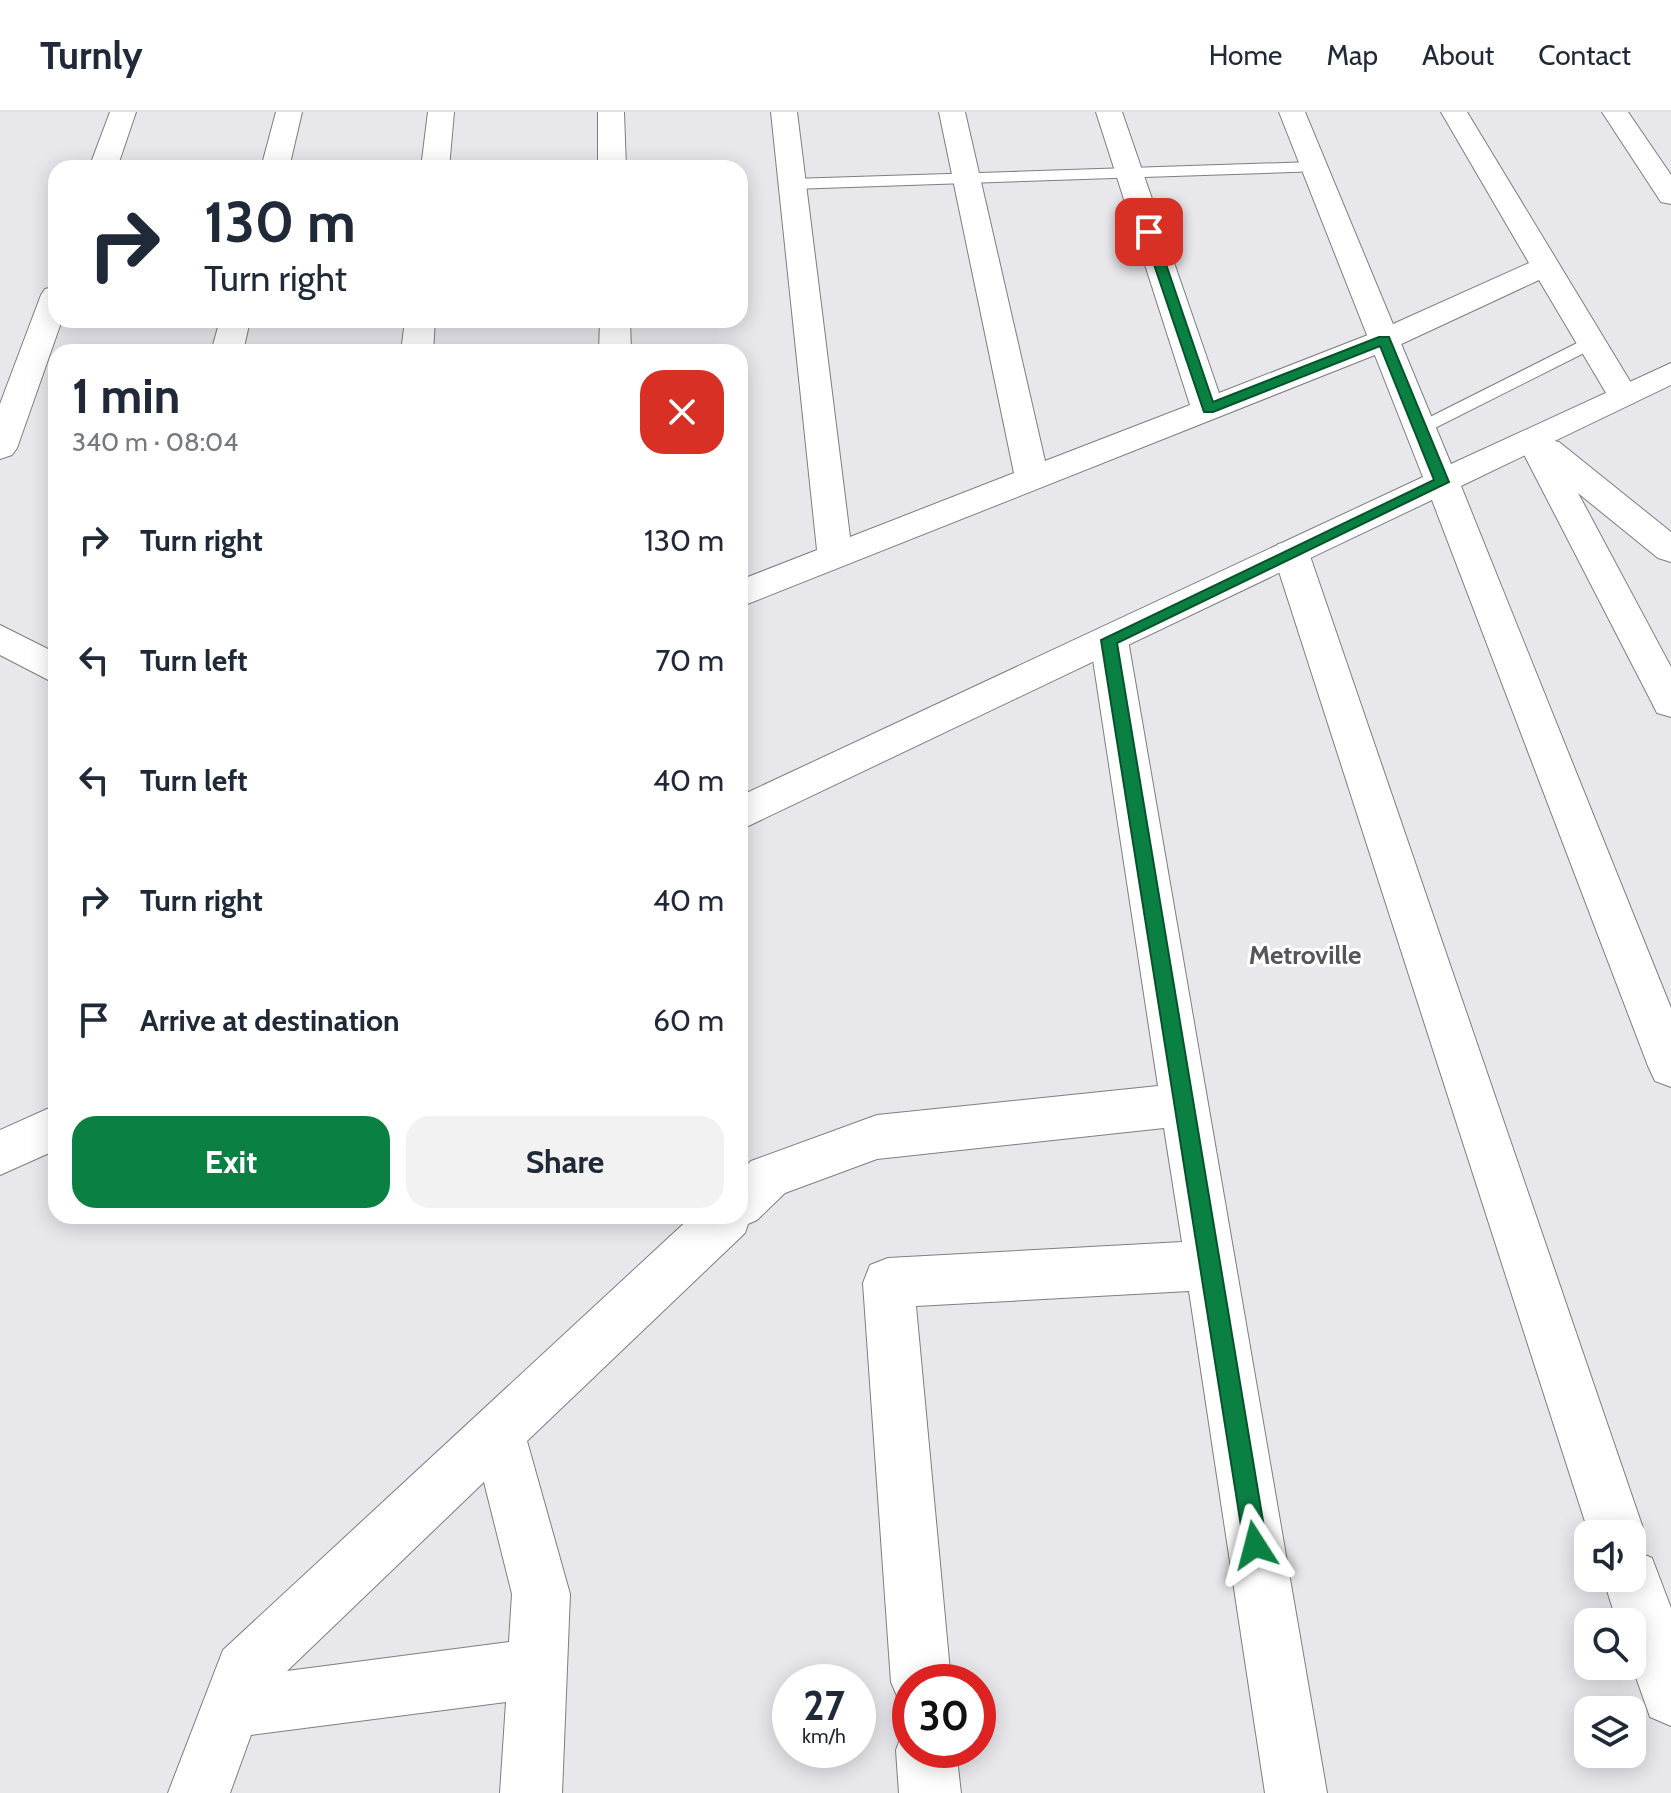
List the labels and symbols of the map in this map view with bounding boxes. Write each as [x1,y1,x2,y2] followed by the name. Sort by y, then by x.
[1115,198,1183,266] pin
[1249,939,1361,971] district label: Metroville
[1213,1503,1297,1587] position arrow
[892,1664,996,1768] speed limit sign: 30

